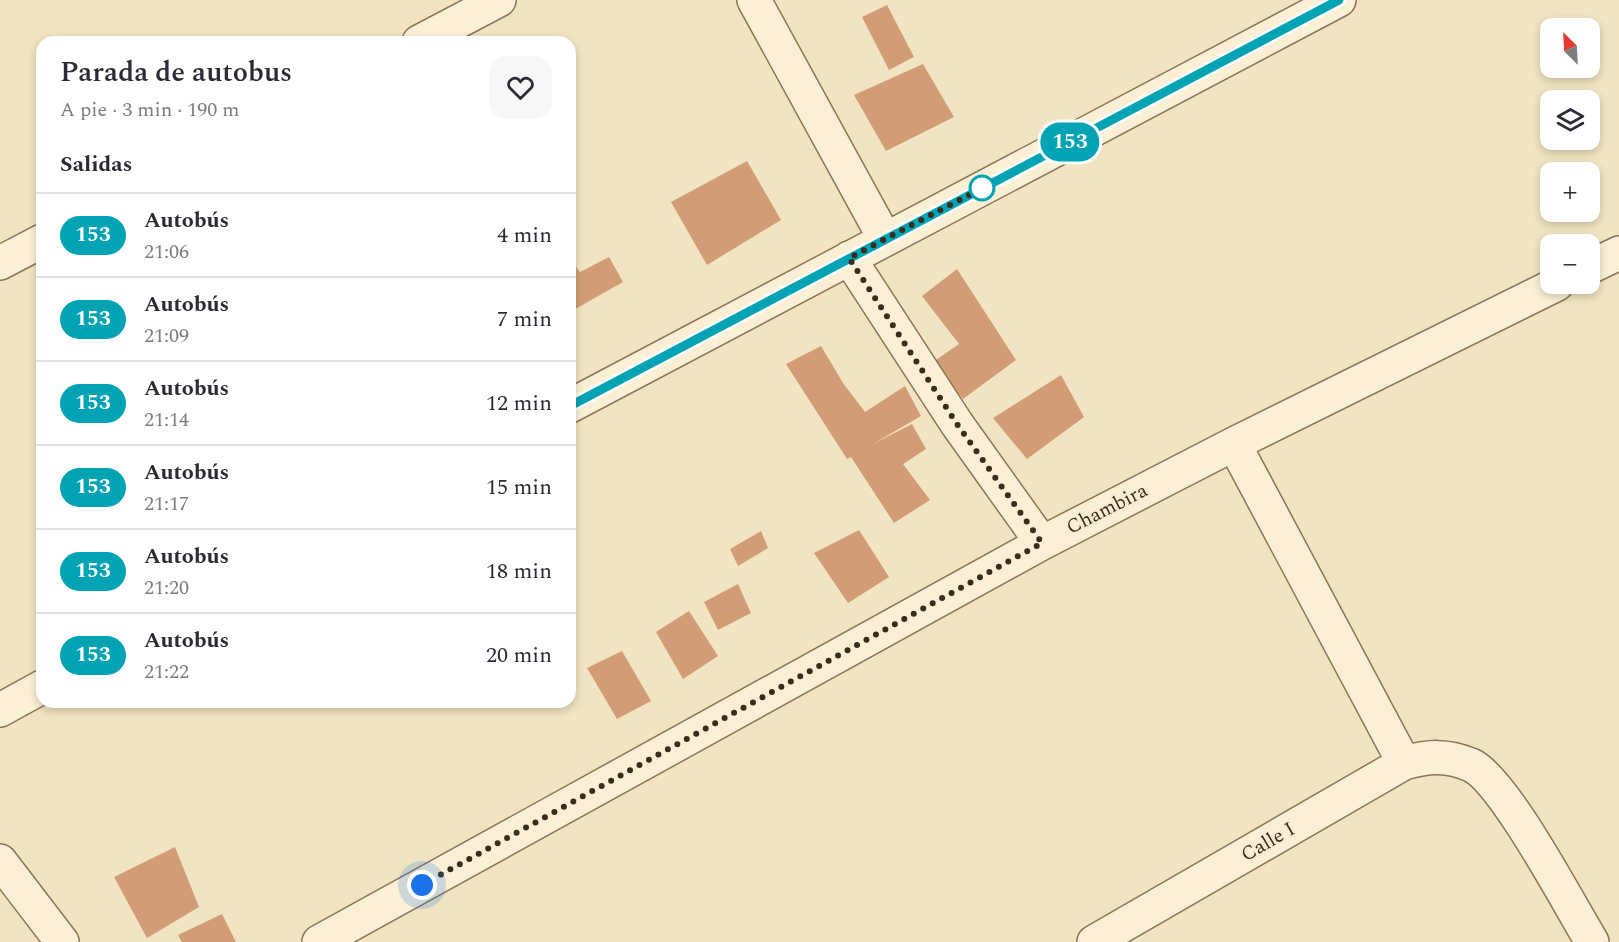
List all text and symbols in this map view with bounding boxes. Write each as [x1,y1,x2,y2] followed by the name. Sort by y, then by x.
[1540,18,1600,78] north arrow
[1540,18,1600,294] map controls
[60,51,292,94] text: Parada de autobus
[489,56,552,119] button: heart
[1540,90,1600,150] button: layers
[60,95,239,125] text: A pie · 3 min · 190 m
[1036,122,1104,162] line badge: 153
[1052,126,1088,158] text: 153
[60,148,132,181] text: Salidas
[1540,162,1600,222] button: +
[969,175,995,201] unlabelled marker
[144,204,229,237] text: Autobús
[75,219,111,251] text: 153
[497,219,552,252] text: 4 min
[1540,234,1600,294] button: −
[144,237,189,267] text: 21:06
[144,288,229,321] text: Autobús
[75,303,111,335] text: 153
[497,303,552,336] text: 7 min
[144,321,189,351] text: 21:09
[144,372,229,405] text: Autobús
[75,387,111,419] text: 153
[486,387,552,420] text: 12 min
[144,405,189,435] text: 21:14
[144,456,229,489] text: Autobús
[75,471,111,503] text: 153
[486,471,552,504] text: 15 min
[1061,476,1153,542] street label: Chambira
[144,489,189,519] text: 21:17
[144,540,229,573] text: Autobús
[75,555,111,587] text: 153
[486,555,552,588] text: 18 min
[144,573,189,603] text: 21:20
[144,624,229,657] text: Autobús
[75,639,111,671] text: 153
[486,639,552,672] text: 20 min
[144,657,189,687] text: 21:22
[1235,814,1301,870] street label: Calle I
[407,870,437,900] your location

